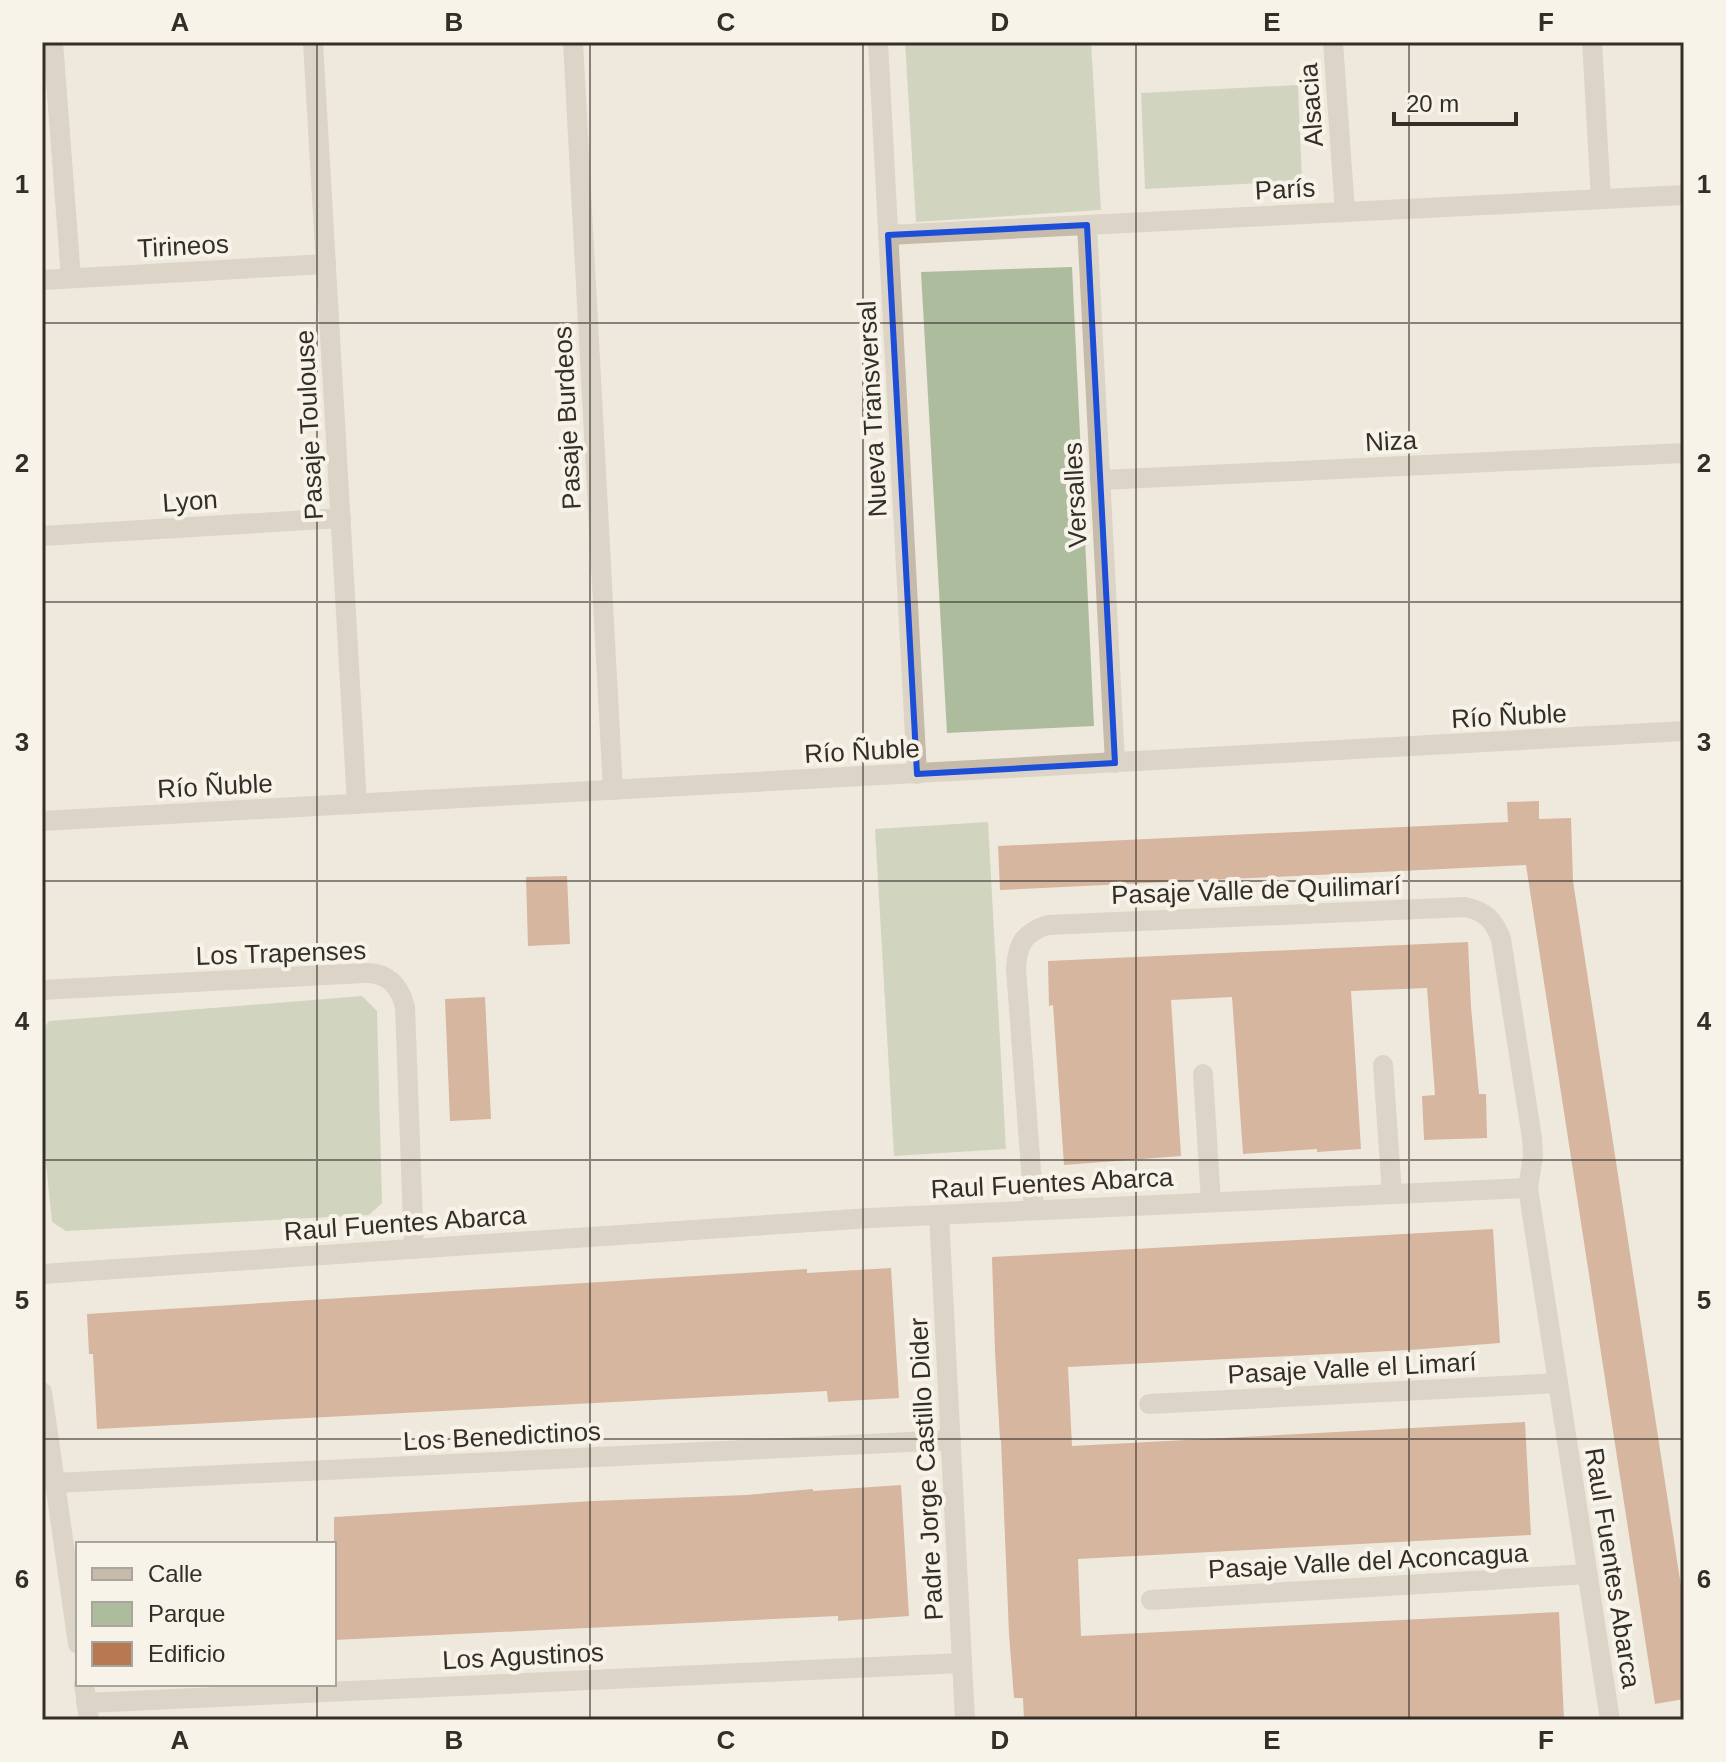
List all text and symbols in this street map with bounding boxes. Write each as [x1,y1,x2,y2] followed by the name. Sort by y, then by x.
[171,7,190,37] text: A
[445,7,463,37] text: B
[717,7,736,37] text: C
[991,7,1009,37] text: D
[1263,7,1281,37] text: E
[1538,7,1554,37] text: F
[1293,62,1329,148] street label: Alsacia
[1394,76,1516,126] scale bar
[1406,90,1459,117] text: 20 m
[15,169,29,199] text: 1
[1697,169,1711,199] text: 1
[1254,172,1316,206] street label: París
[137,229,229,263] street label: Tirineos
[851,300,893,518] street label: Nueva Transversal
[547,326,587,510] street label: Pasaje Burdeos
[289,329,329,521] street label: Pasaje Toulouse
[1364,425,1418,457] street label: Niza
[1057,442,1093,548] street label: Versalles
[15,448,29,478] text: 2
[1697,448,1711,478] text: 2
[161,484,219,518] street label: Lyon
[1450,698,1568,734] street label: Río Ñuble
[15,727,29,757] text: 3
[1697,727,1711,757] text: 3
[803,733,921,769] street label: Río Ñuble
[156,768,274,804] street label: Río Ñuble
[1111,870,1402,910] street label: Pasaje Valle de Quilimarí
[195,935,367,971] street label: Los Trapenses
[15,1006,30,1036] text: 4
[1697,1006,1712,1036] text: 4
[930,1162,1175,1204] street label: Raul Fuentes Abarca
[283,1200,528,1246] street label: Raul Fuentes Abarca
[15,1285,29,1315] text: 5
[1697,1285,1711,1315] text: 5
[903,1316,949,1621] street label: Padre Jorge Castillo Dider
[1227,1346,1478,1390] street label: Pasaje Valle el Limarí
[402,1416,602,1456] street label: Los Benedictinos
[1579,1446,1647,1691] street label: Raul Fuentes Abarca
[1207,1538,1529,1584] street label: Pasaje Valle del Aconcagua
[76,1542,336,1686] legend
[148,1560,203,1587] text: Calle
[15,1564,29,1594] text: 6
[1697,1564,1711,1594] text: 6
[148,1600,225,1627] text: Parque
[441,1637,605,1675] street label: Los Agustinos
[148,1640,225,1667] text: Edificio
[171,1725,190,1755] text: A
[445,1725,463,1755] text: B
[717,1725,736,1755] text: C
[991,1725,1009,1755] text: D
[1263,1725,1281,1755] text: E
[1538,1725,1554,1755] text: F

